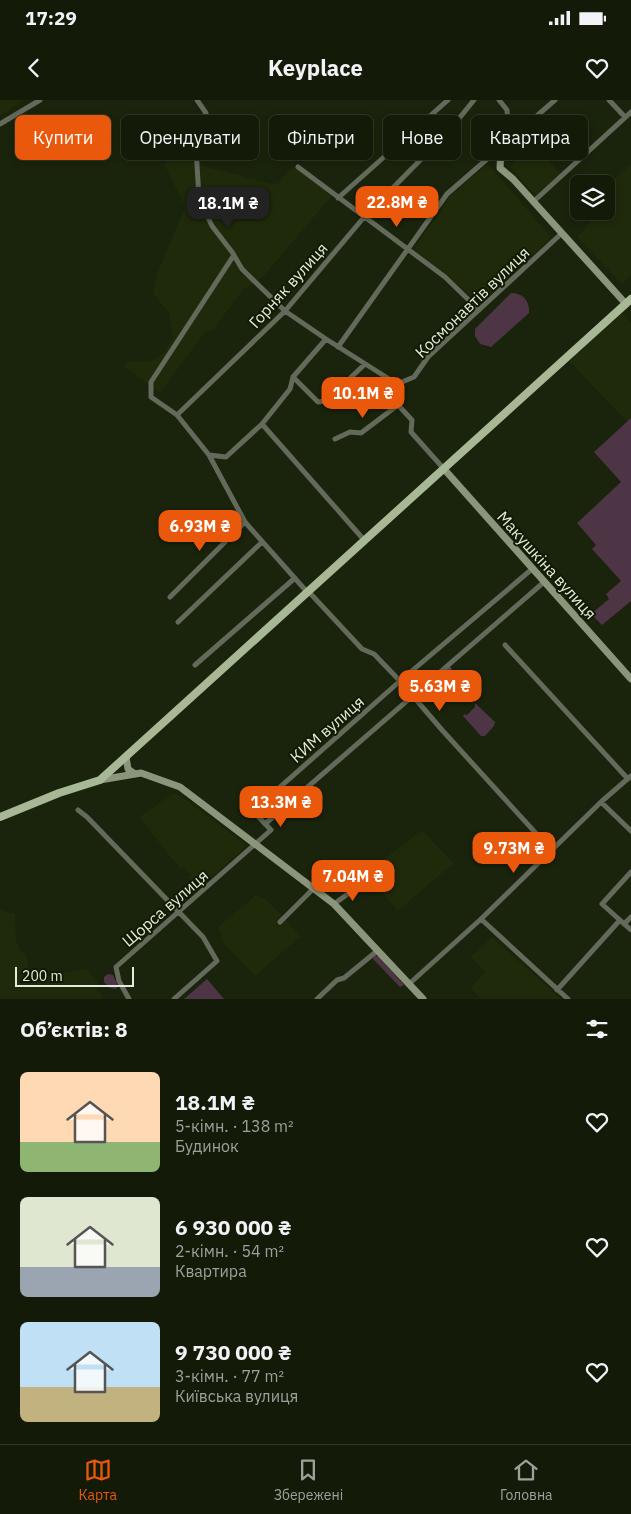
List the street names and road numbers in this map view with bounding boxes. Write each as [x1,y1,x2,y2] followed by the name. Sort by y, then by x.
[244,238,332,332] street label: Горняк вулиця
[411,242,533,362] street label: Космонавтів вулиця
[493,507,601,623] street label: Макушкіна вулиця
[286,691,368,767] street label: КИМ вулиця
[118,865,212,951] street label: Щорса вулиця

